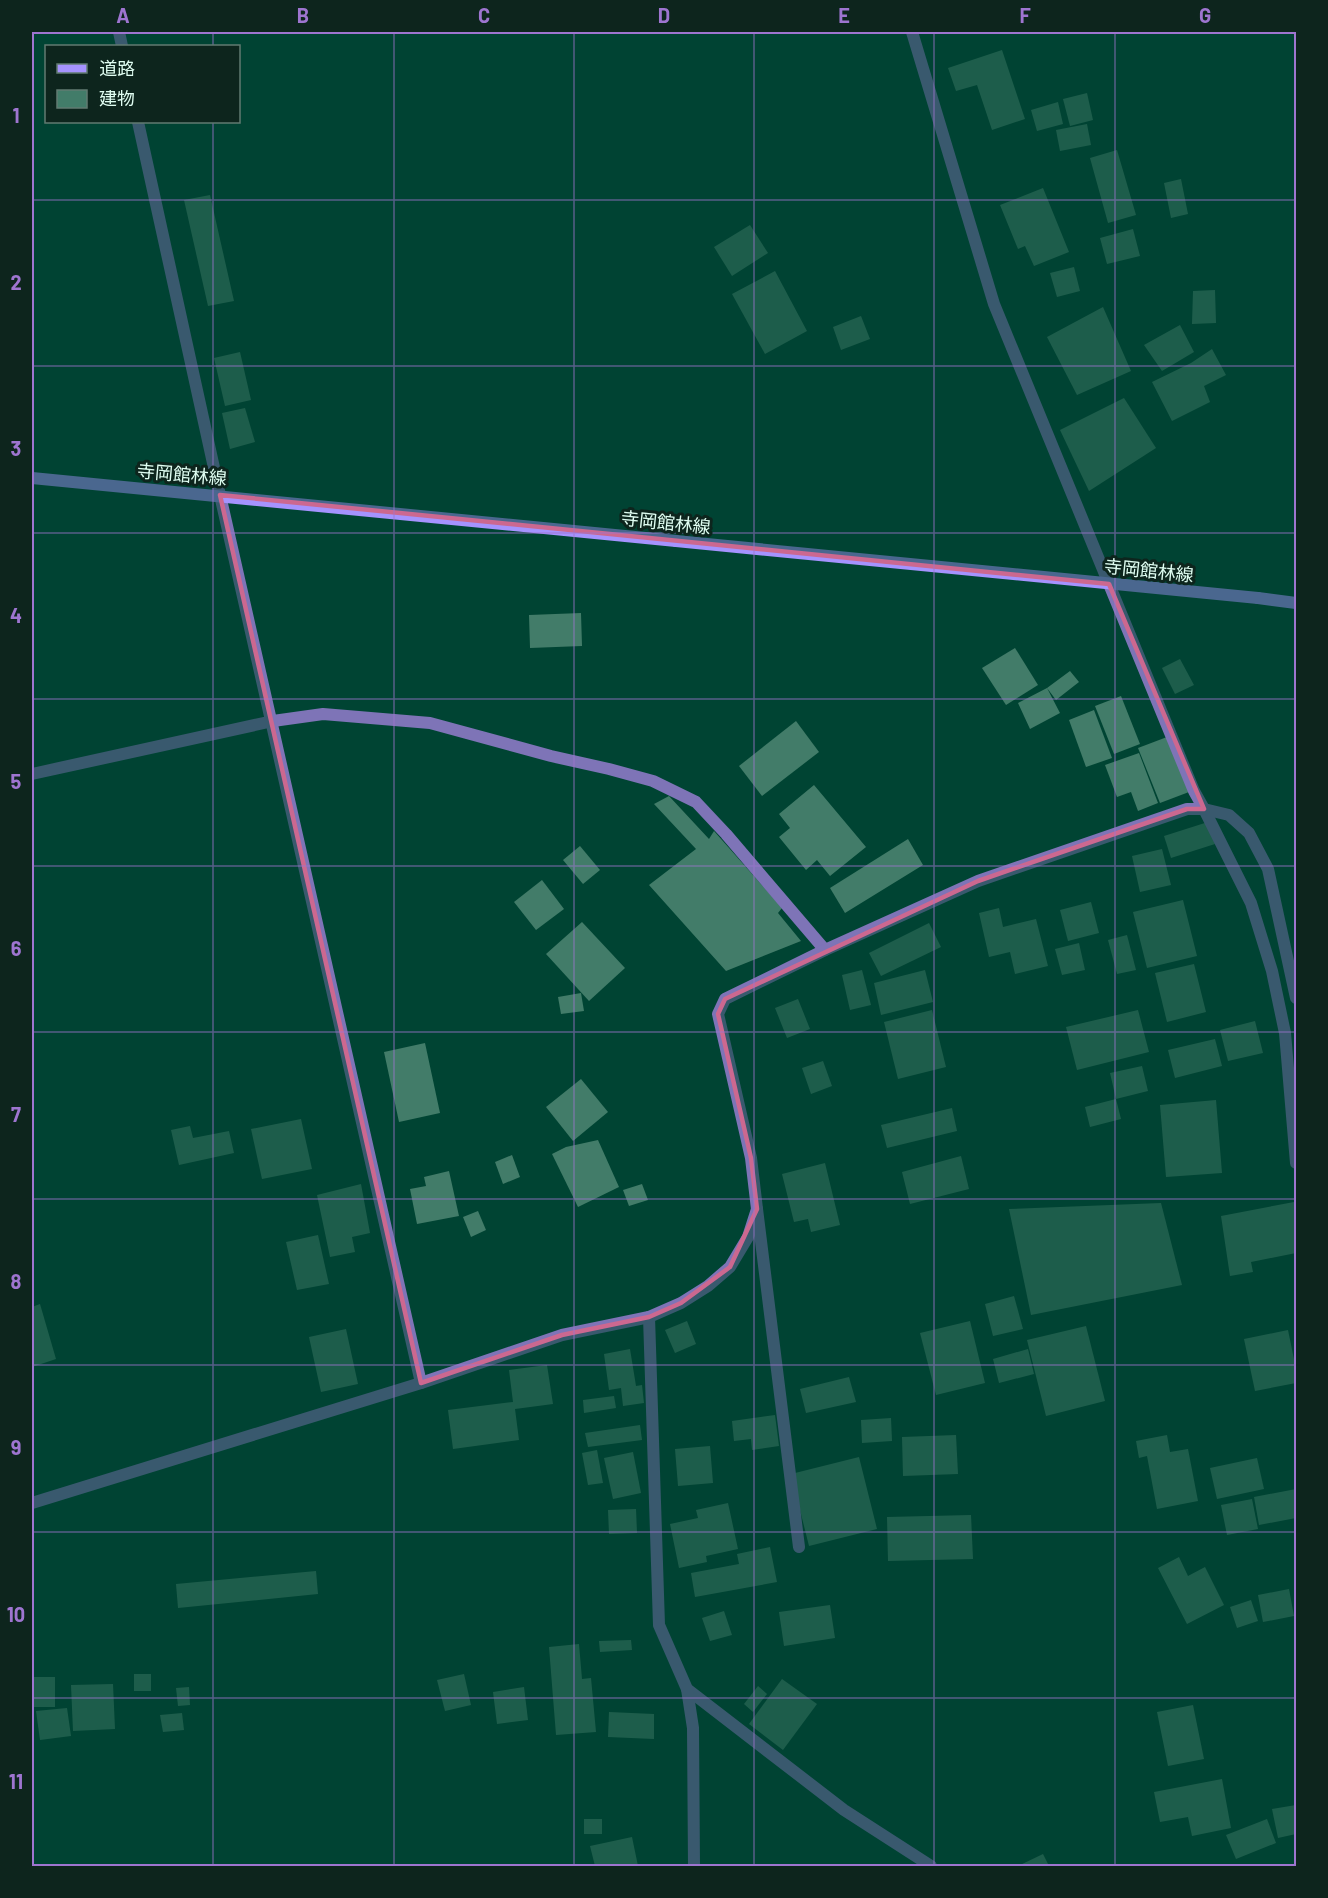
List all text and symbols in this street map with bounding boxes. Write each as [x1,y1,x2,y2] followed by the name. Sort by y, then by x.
[116,3,130,27] text: A
[297,3,309,27] text: B
[478,3,490,27] text: C
[658,3,670,27] text: D
[838,3,850,27] text: E
[1019,3,1031,27] text: F
[1199,3,1211,27] text: G
[45,45,240,123] legend
[99,57,135,79] text: 道路
[99,87,135,109] text: 建物
[12,103,20,127] text: 1
[10,270,22,294] text: 2
[11,436,21,460] text: 3
[136,459,228,489] street label: 寺岡館林線
[620,506,712,538] street label: 寺岡館林線
[1103,554,1195,586] street label: 寺岡館林線
[10,603,22,627] text: 4
[11,769,22,793] text: 5
[11,936,22,960] text: 6
[11,1102,21,1126] text: 7
[11,1269,22,1293] text: 8
[11,1435,21,1459] text: 9
[7,1602,25,1626] text: 10
[9,1769,23,1793] text: 11

